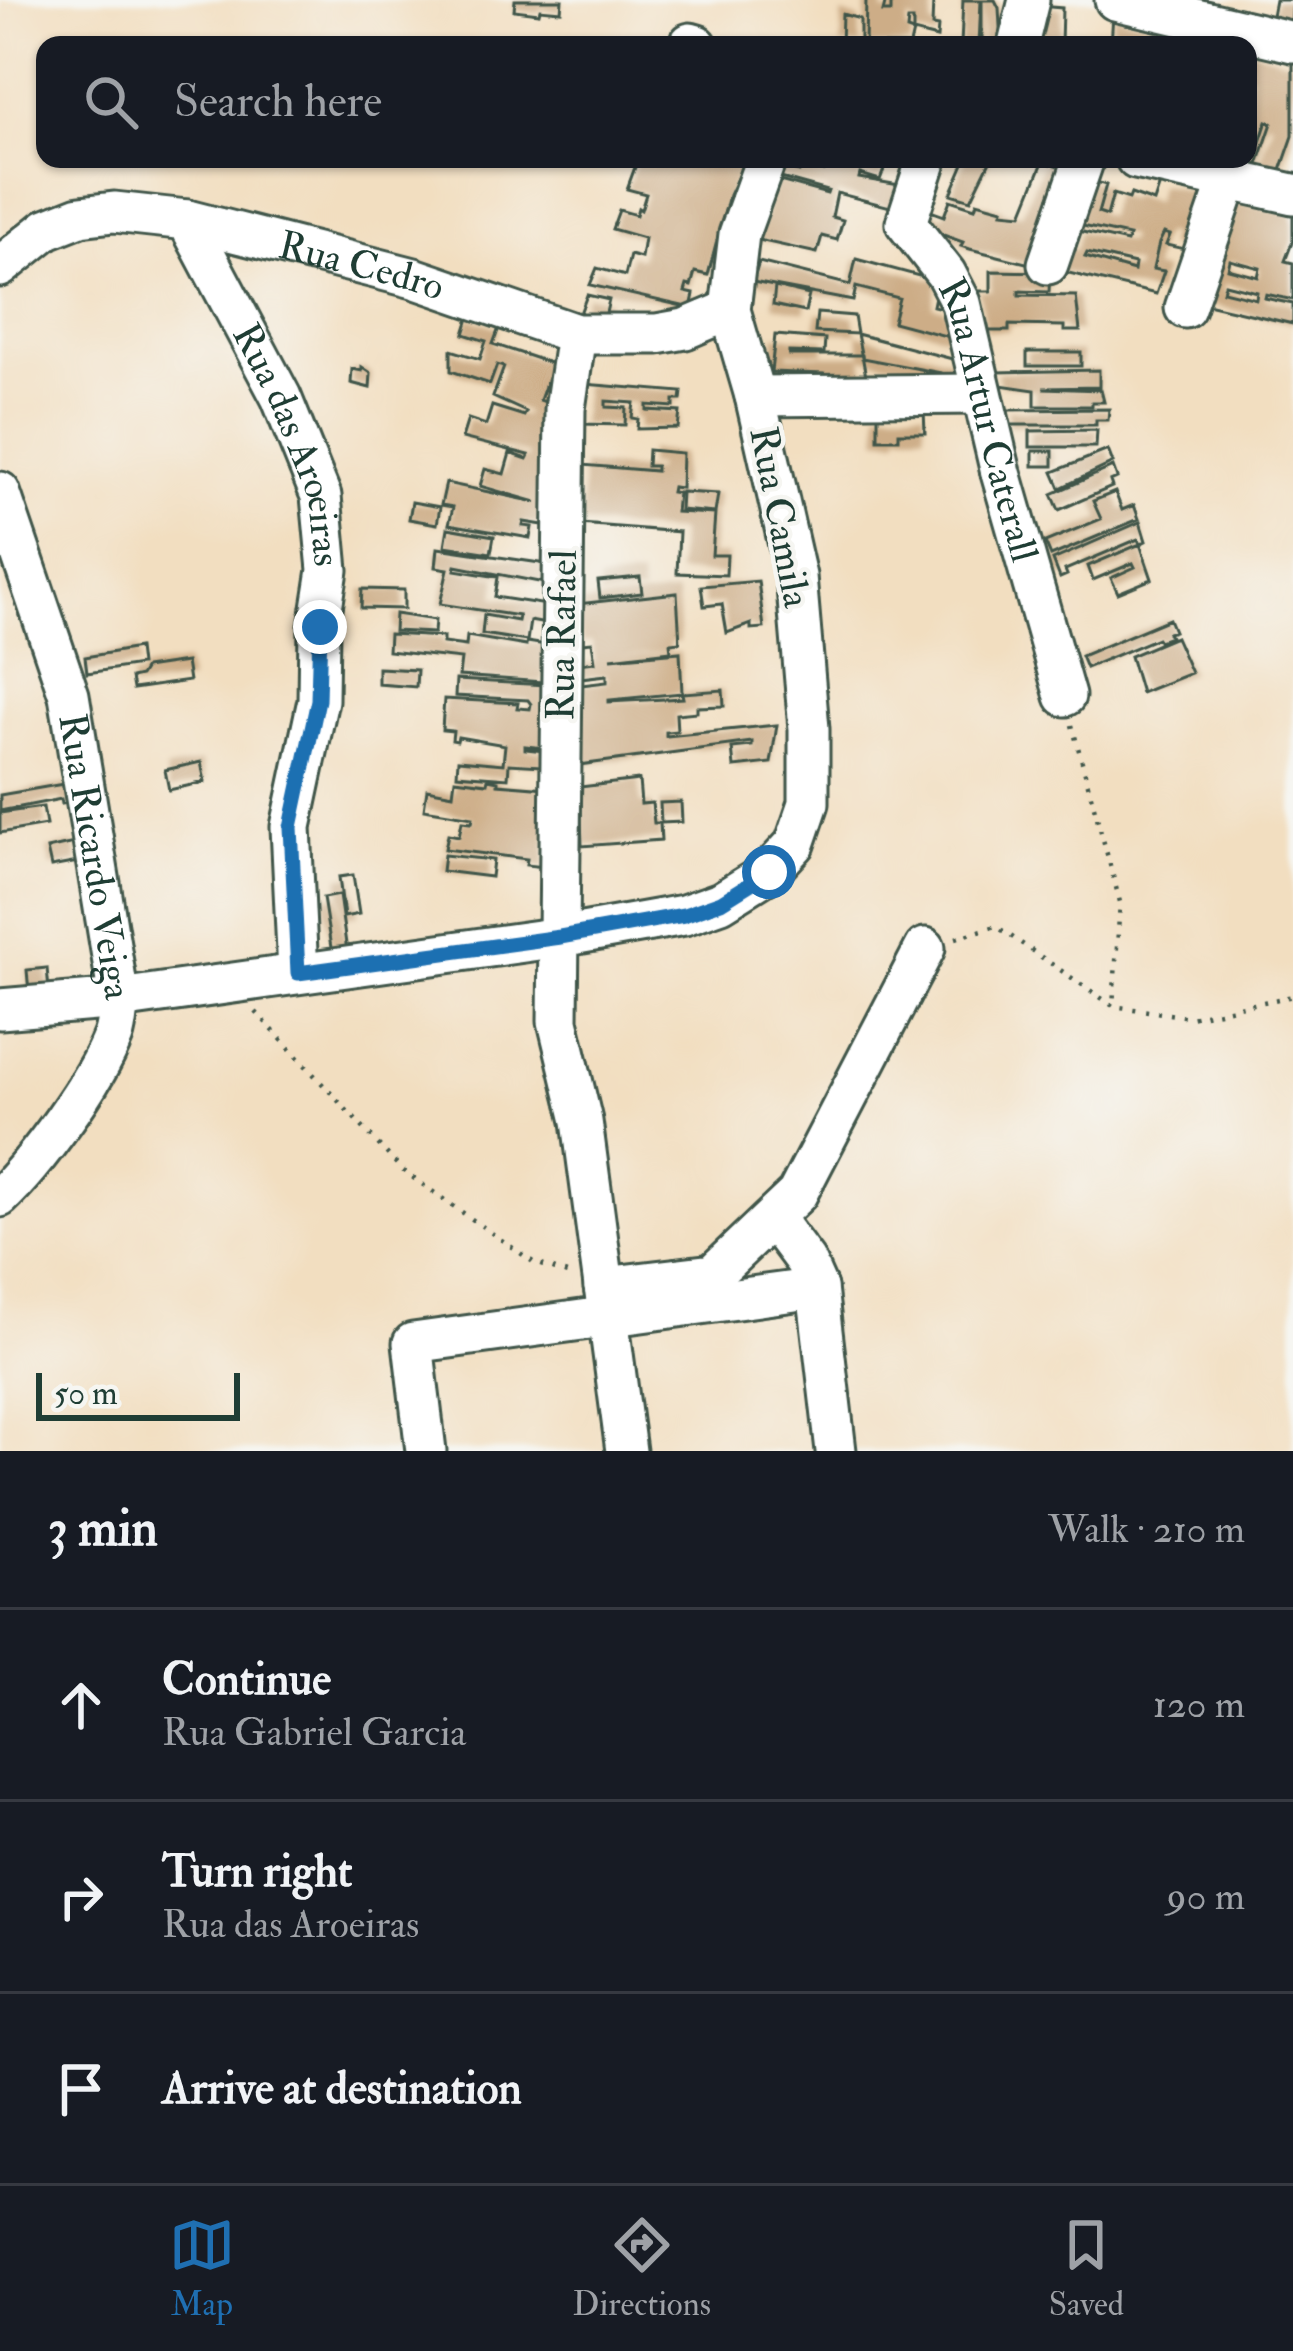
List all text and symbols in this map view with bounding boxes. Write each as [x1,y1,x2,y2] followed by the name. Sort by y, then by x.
[36,36,1257,168] search box
[78,69,144,135] icon: search
[174,74,382,130] text: Search here
[274,220,451,311] street label: Rua Cedro
[928,269,1050,567] street label: Rua Artur Caterall
[222,315,352,569] street label: Rua das Aroeiras
[738,422,822,612] street label: Rua Camila
[536,549,588,721] street label: Rua Rafael
[293,600,347,654] route end
[48,710,143,1004] street label: Rua Ricardo Veiga
[742,845,796,899] route start
[36,1367,240,1420] scale bar
[54,1373,118,1414] text: 50 m
[48,1497,158,1561] text: 3 min
[1048,1505,1245,1554] text: Walk · 210 m
[162,1652,331,1708] text: Continue
[48,1672,114,1738] icon: ahead
[1153,1680,1245,1729] text: 120 m
[162,1708,466,1757] text: Rua Gabriel Garcia
[162,1844,352,1900] text: Turn right
[48,1864,114,1930] icon: right
[1167,1872,1245,1921] text: 90 m
[162,1900,419,1949] text: Rua das Aroeiras
[48,2056,114,2122] icon: arrive
[162,2061,522,2117] text: Arrive at destination
[169,2212,235,2325] tab: Map
[573,2212,711,2325] tab: Directions
[1049,2212,1124,2325] tab: Saved

